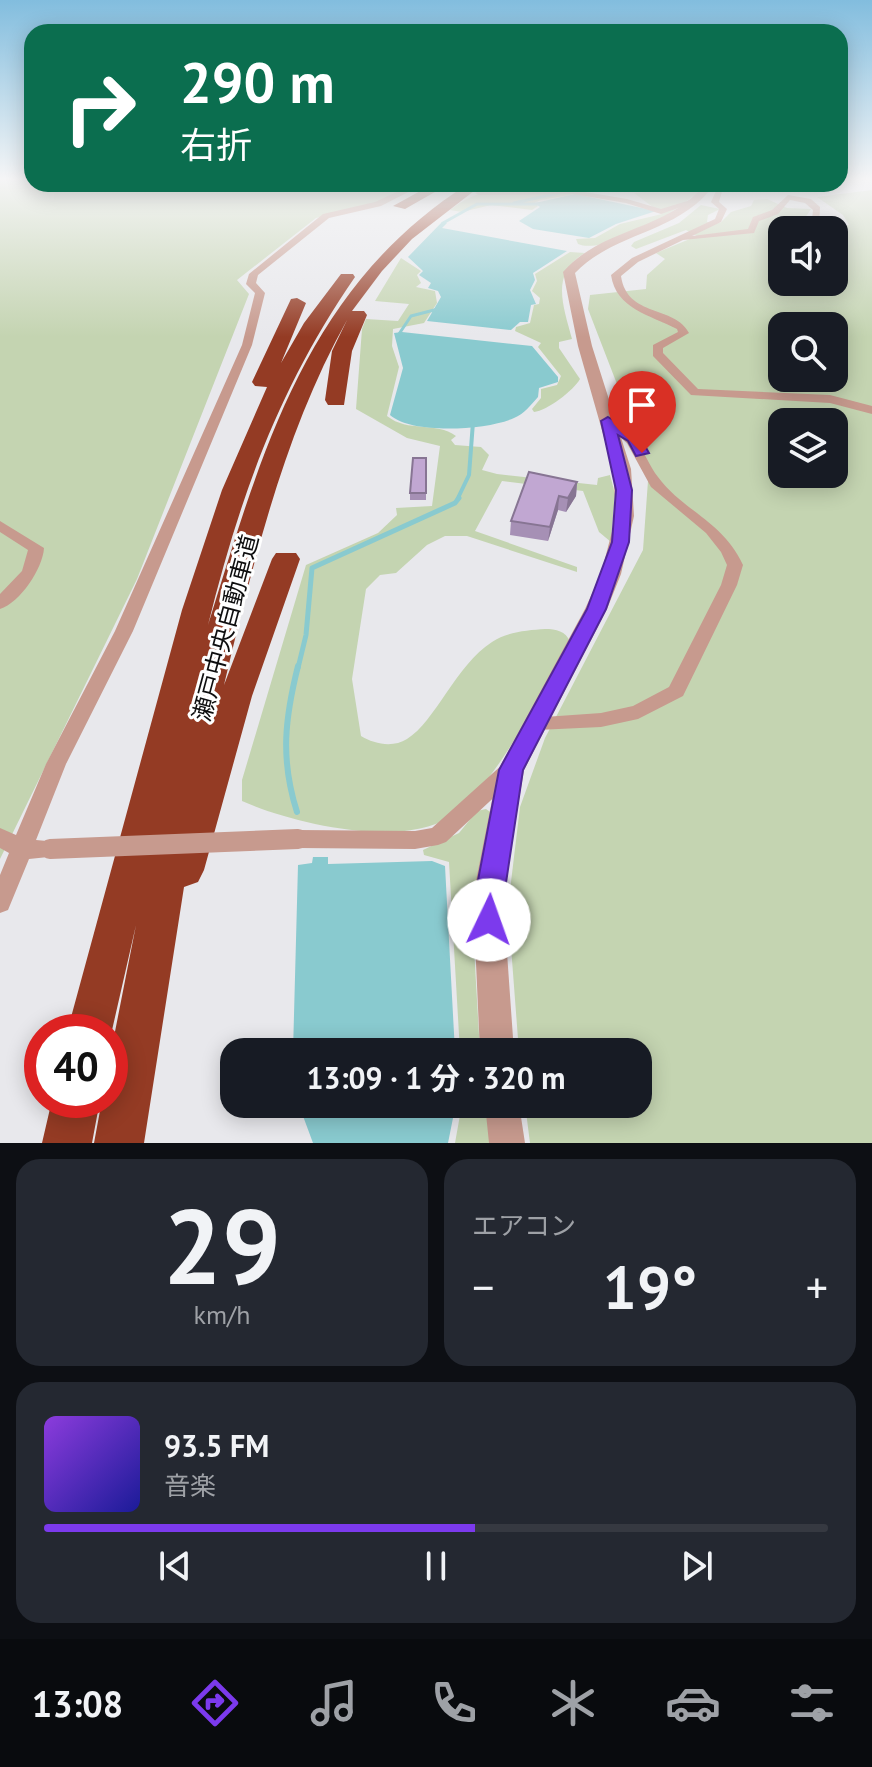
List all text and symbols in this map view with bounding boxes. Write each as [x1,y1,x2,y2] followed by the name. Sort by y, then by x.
[180,46,335,118] text: 290 m
[48,56,152,160] icon: right
[180,121,252,168] text: 右折
[768,216,848,488] map controls
[768,216,848,296] button: sound
[768,312,848,392] button: search
[608,371,676,453] pin
[620,383,664,427] icon: arrive
[768,408,848,488] button: layers
[186,531,265,725] street label: 瀬戸中央自動車道
[447,878,531,962] position arrow
[24,1014,128,1118] speed limit sign: 40
[306,1058,566,1097] text: 13:09 · 1 分 · 320 m
[163,1178,281,1313] text: 29
[472,1209,576,1242] text: エアコン
[603,1248,697,1326] text: 19°
[472,1258,494,1315] text: −
[806,1258,828,1315] text: +
[194,1298,251,1331] text: km/h
[164,1426,269,1465] text: 93.5 FM
[164,1469,216,1502] text: 音楽
[153,1544,197,1588] icon: previous
[414,1544,458,1588] icon: pause
[675,1544,719,1588] icon: next
[187,1675,243,1731] icon: directions
[306,1675,362,1731] icon: music
[426,1675,482,1731] icon: phone
[545,1675,601,1731] icon: climate
[665,1675,721,1731] icon: car
[784,1675,840,1731] icon: filters
[32,1680,123,1727] text: 13:08

